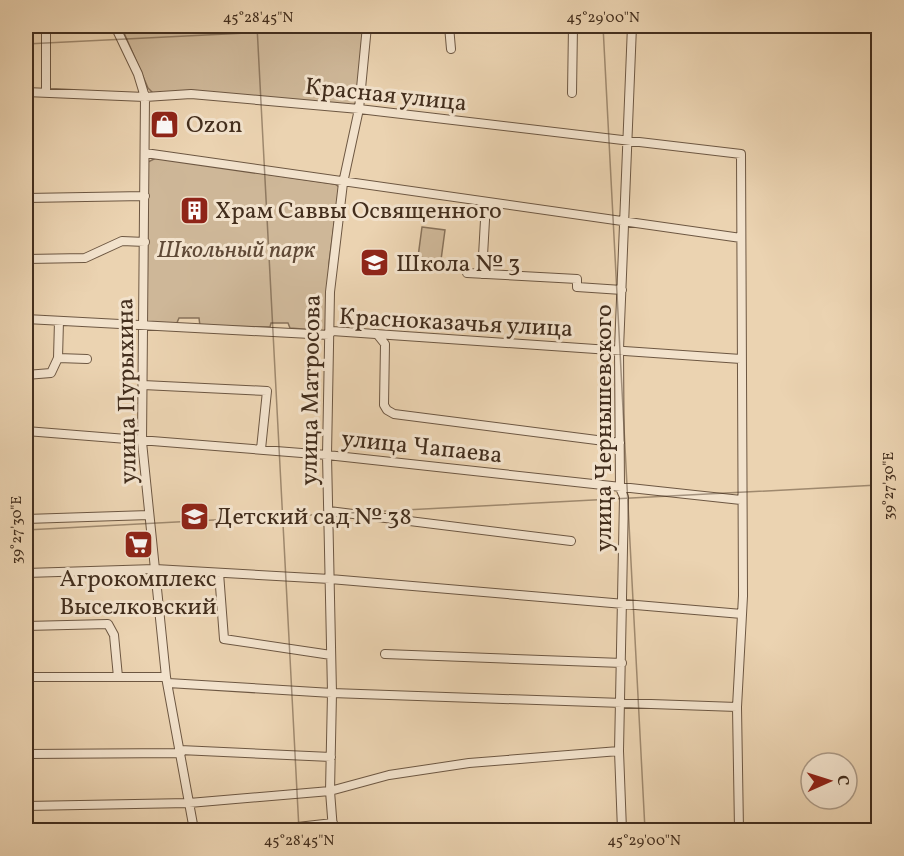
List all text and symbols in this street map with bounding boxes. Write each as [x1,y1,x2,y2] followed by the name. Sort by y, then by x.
[223,8,293,29] text: 45°28'45"N
[566,8,640,29] text: 45°29'00"N
[303,71,468,121] street label: Красная улица
[149,108,181,140] shop icon: Ozon
[186,109,243,143] place label: Ozon
[178,194,210,226] building icon: Храм Саввы Освященного
[215,195,502,229] place label: Храм Саввы Освященного
[157,234,316,268] park label: Школьный парк
[359,247,391,279] school or university icon: Школа № 3
[396,248,520,282] place label: Школа № 3
[293,294,331,486] street label: улица Матросова
[109,298,147,484] street label: улица Пурыхина
[338,301,574,347] street label: Красноказачья улица
[588,304,622,552] street label: улица Чернышевского
[340,423,504,473] street label: улица Чапаева
[879,452,900,520] text: 39°27'30"E
[7,496,28,564] text: 39°27'30"E
[178,500,210,532] school or university icon: Детский сад № 38
[215,501,412,535] place label: Детский сад № 38
[122,529,154,561] supermarket icon: Агрокомплекс Выселковский
[59,563,217,625] place label: Агрокомплекс Выселковский
[799,751,859,811] north arrow
[831,775,853,786] text: С
[264,831,334,852] text: 45°28'45"N
[607,831,681,852] text: 45°29'00"N

